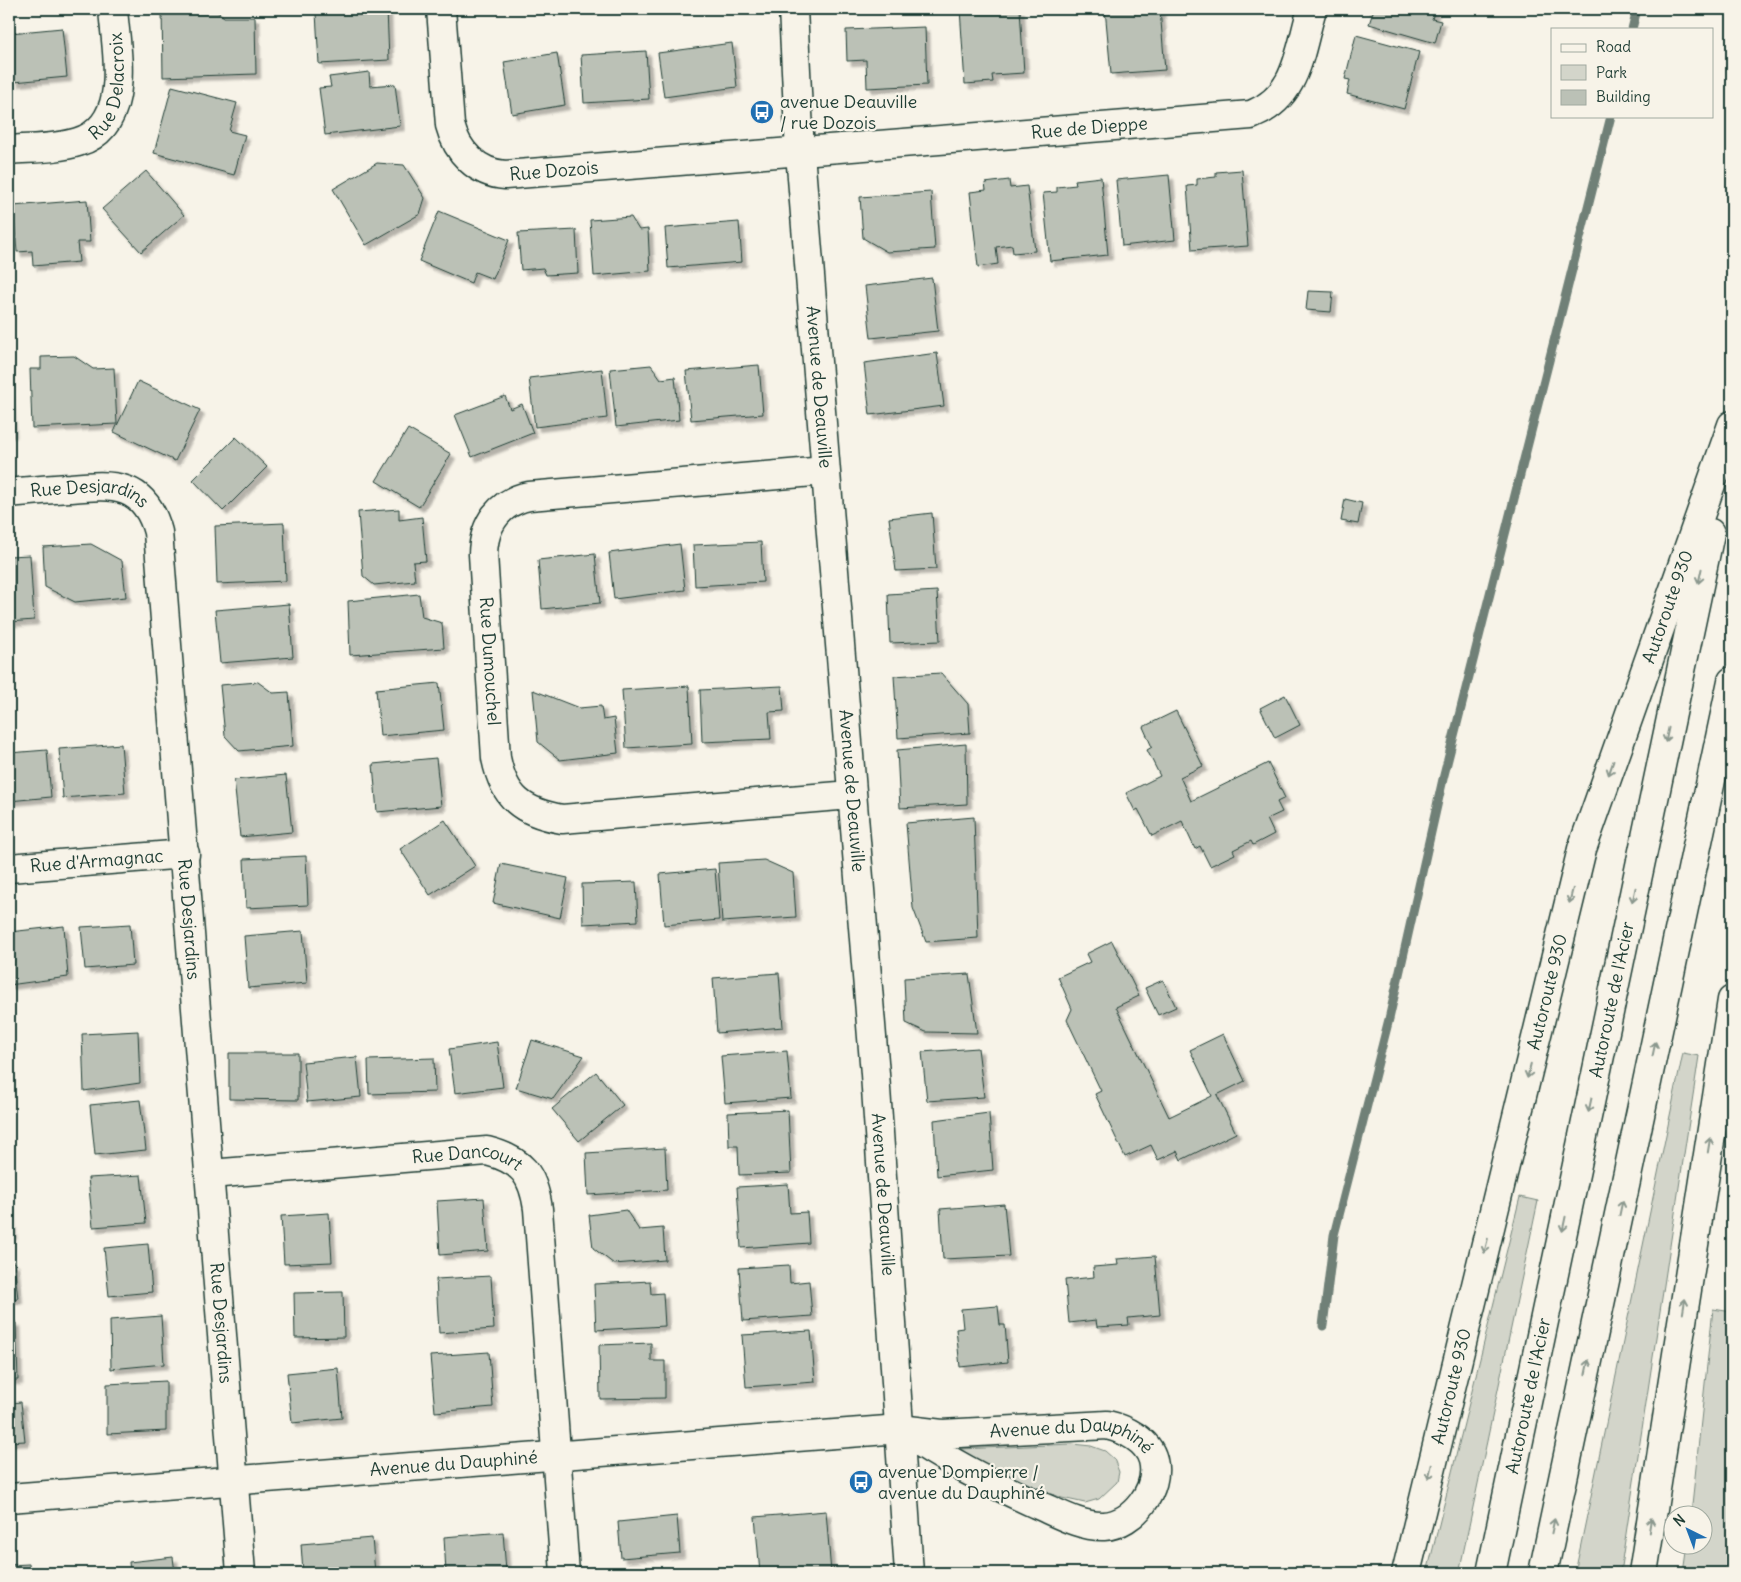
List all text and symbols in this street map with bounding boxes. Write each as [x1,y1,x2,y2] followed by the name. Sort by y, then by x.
[1551,28,1714,118] legend
[84,31,129,145] street label: Rue Delacroix
[1596,37,1631,56] text: Road
[1596,63,1627,82] text: Park
[1596,87,1651,106] text: Building
[780,90,917,134] place label: avenue Deauville / rue Dozois
[749,99,775,125] bus stop icon: avenue Deauville / rue Dozois
[1030,111,1148,144] street label: Rue de Dieppe
[509,156,599,186] street label: Rue Dozois
[801,305,838,469] street label: Avenue de Deauville
[29,474,155,512] street label: Rue Desjardins
[1637,547,1698,666] street label: Autoroute 930
[1695,568,1704,584] one-way arrow
[475,596,506,726] street label: Rue Dumouchel
[834,709,871,873] street label: Avenue de Deauville
[1662,727,1671,743] one-way arrow
[1606,760,1615,775] one-way arrow
[29,844,164,877] street label: Rue d'Armagnac
[173,858,206,981] street label: Rue Desjardins
[1629,886,1638,902] one-way arrow
[1566,888,1575,904] one-way arrow
[1584,919,1639,1080] street label: Autoroute de l'Acier
[1522,932,1572,1052] street label: Autoroute 930
[1650,1041,1660,1057] one-way arrow
[1524,1063,1533,1079] one-way arrow
[1584,1096,1594,1112] one-way arrow
[867,1112,901,1277] street label: Avenue de Deauville
[1705,1138,1715,1154] one-way arrow
[411,1139,528,1175] street label: Rue Dancourt
[1617,1200,1626,1216] one-way arrow
[1559,1216,1569,1232] one-way arrow
[1481,1238,1490,1254] one-way arrow
[205,1262,238,1384] street label: Rue Desjardins
[1679,1298,1689,1314] one-way arrow
[1500,1315,1556,1476] street label: Autoroute de l'Acier
[1426,1326,1476,1447] street label: Autoroute 930
[1583,1359,1593,1375] one-way arrow
[989,1412,1159,1458] street label: Avenue du Dauphiné
[369,1445,538,1481] street label: Avenue du Dauphiné
[878,1460,1045,1504] place label: avenue Dompierre / avenue du Dauphiné
[1425,1463,1434,1479] one-way arrow
[848,1469,874,1495] bus stop icon: avenue Dompierre / avenue du Dauphiné
[1664,1504,1714,1554] north arrow
[1670,1510,1689,1530] text: N
[1646,1517,1656,1533] one-way arrow
[1549,1518,1559,1534] one-way arrow

